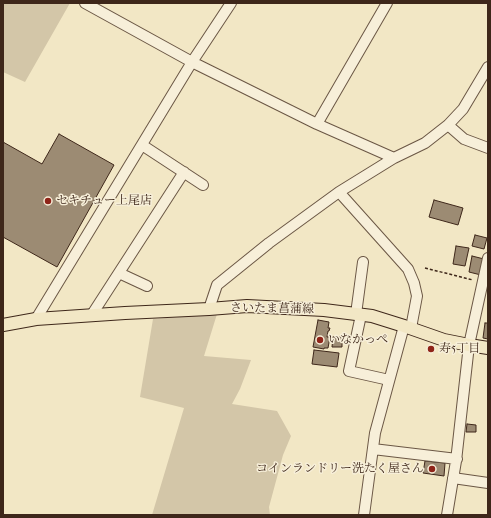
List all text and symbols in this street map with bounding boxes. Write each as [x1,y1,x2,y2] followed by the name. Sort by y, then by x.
[56,194,152,208] place label: セキチュー上尾店
[43,196,53,206] marker: セキチュー上尾店
[230,301,314,317] street label: さいたま菖蒲線
[328,333,388,347] place label: いなかっぺ
[315,335,325,345] marker: いなかっぺ
[439,342,480,356] place label: 寿5丁目
[426,344,436,354] marker: 寿5丁目
[256,462,424,476] place label: コインランドリー洗たく屋さん
[427,464,437,474] marker: コインランドリー洗たく屋さん

